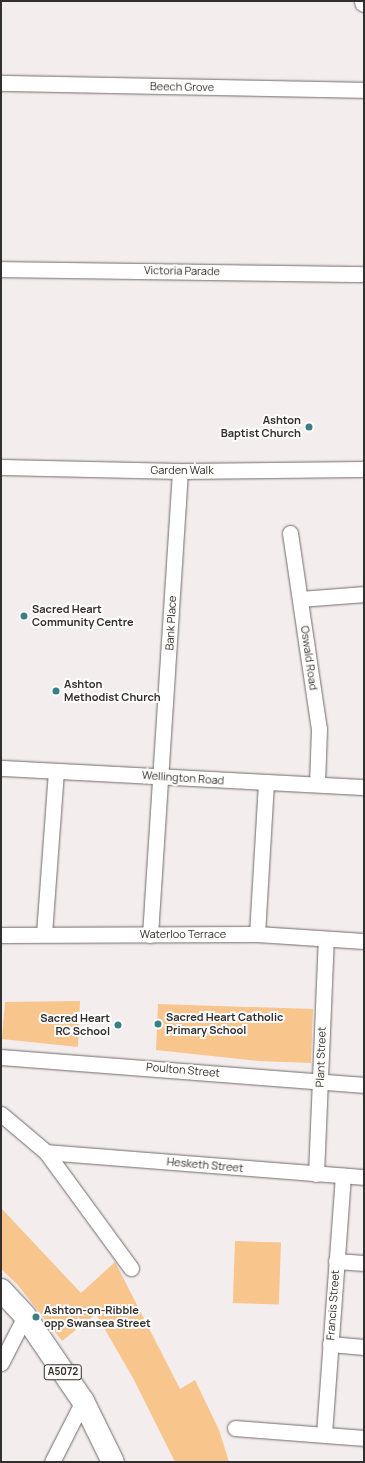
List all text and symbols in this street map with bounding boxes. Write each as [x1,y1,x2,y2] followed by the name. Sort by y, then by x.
[150,80,214,94] street label: Beech Grove
[144,264,220,278] street label: Victoria Parade
[221,414,301,440] place label: Ashton Baptist Church
[304,422,314,432] marker: Ashton Baptist Church
[150,463,214,477] street label: Garden Walk
[163,595,179,651] street label: Bank Place
[32,603,134,629] place label: Sacred Heart Community Centre
[19,611,29,621] marker: Sacred Heart Community Centre
[298,625,320,691] street label: Oswald Road
[64,678,161,704] place label: Ashton Methodist Church
[51,686,61,696] marker: Ashton Methodist Church
[141,769,225,787] street label: Wellington Road
[140,927,226,941] street label: Waterloo Terrace
[166,1011,283,1037] place label: Sacred Heart Catholic Primary School
[40,1012,110,1038] place label: Sacred Heart RC School
[153,1019,163,1029] marker: Sacred Heart Catholic Primary School
[113,1020,123,1030] marker: Sacred Heart RC School
[313,1026,329,1088] street label: Plant Street
[146,1060,220,1080] street label: Poulton Street
[166,1155,244,1175] street label: Hesketh Street
[324,1269,342,1341] street label: Francis Street
[44,1304,151,1330] place label: Ashton-on-Ribble opp Swansea Street
[31,1312,41,1322] marker: Ashton-on-Ribble opp Swansea Street
[43,1364,83,1380] road number: A5072

